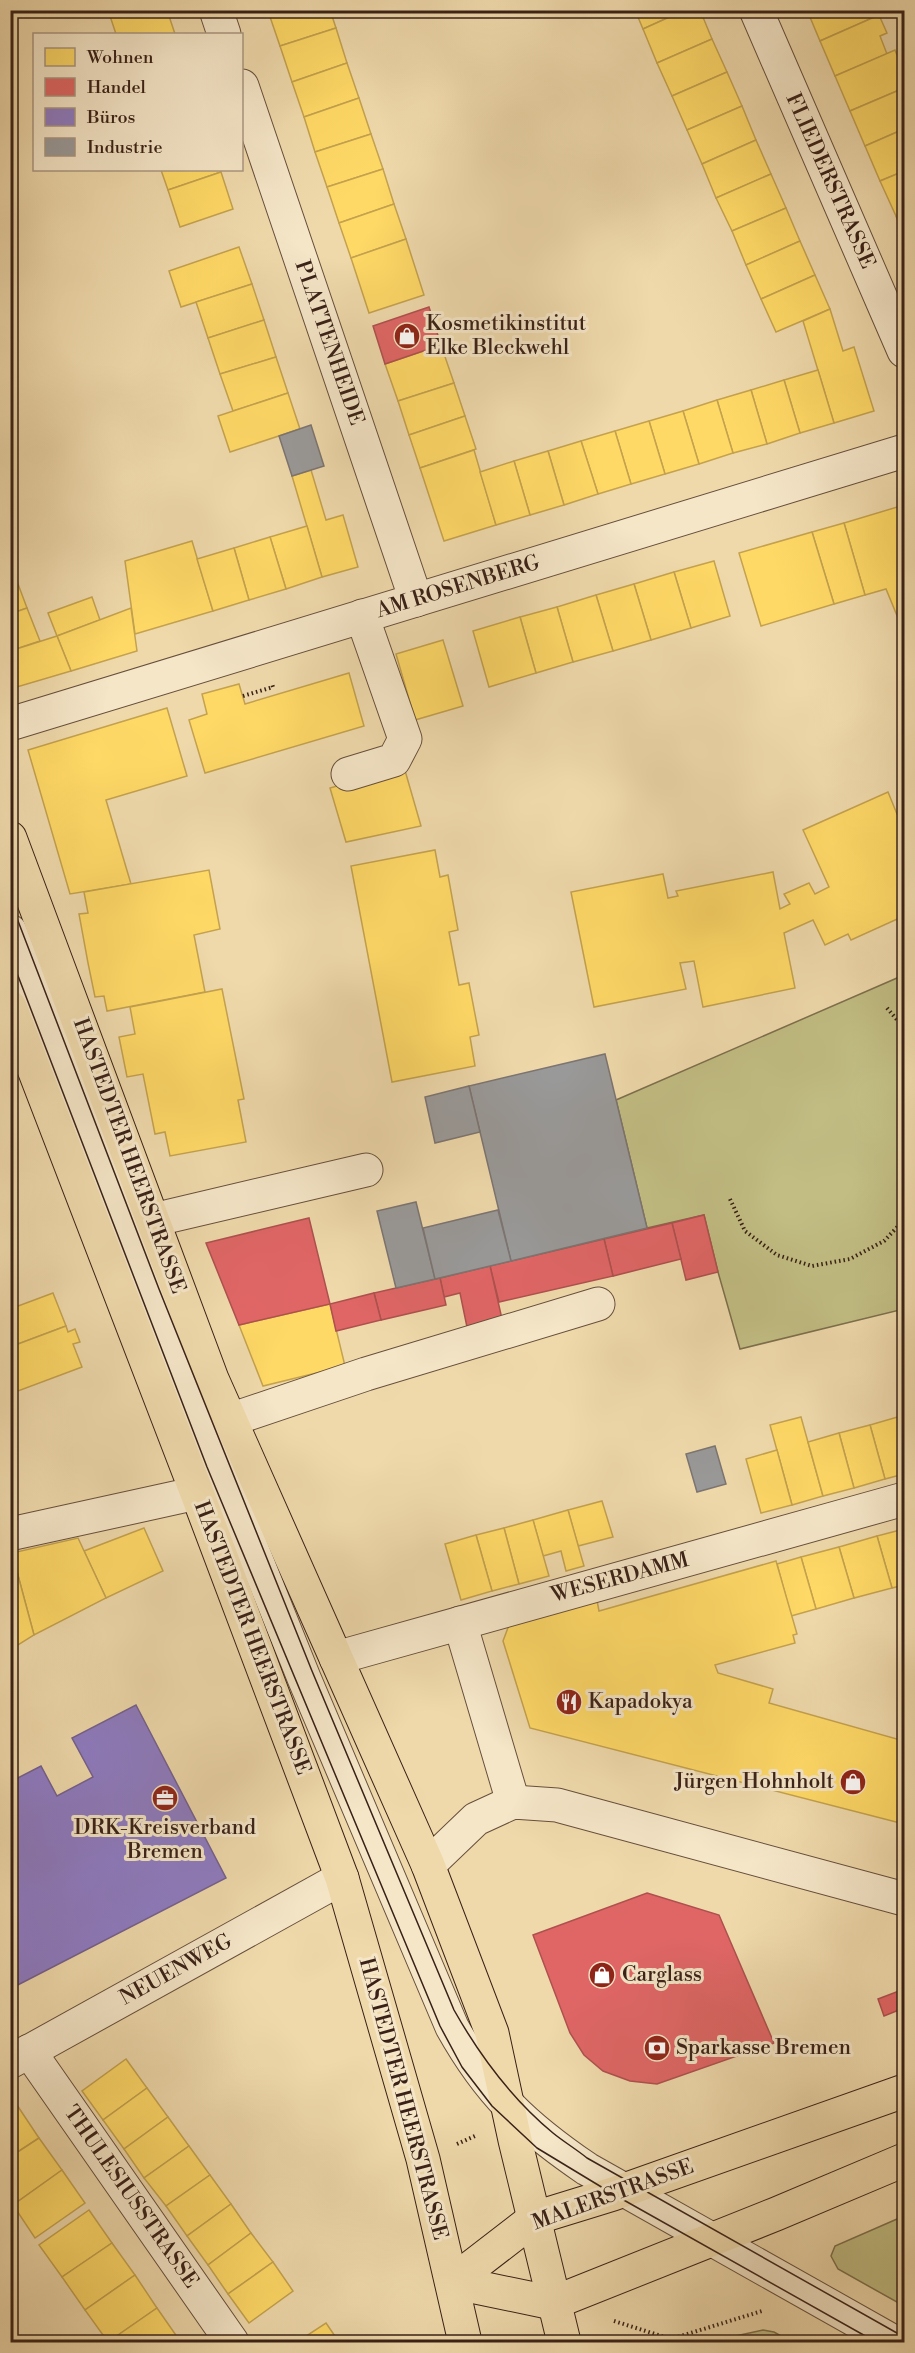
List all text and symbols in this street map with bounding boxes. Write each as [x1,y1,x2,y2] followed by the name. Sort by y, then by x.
[33,33,243,171] legend
[86,46,154,69] text: Wohnen
[87,76,147,99] text: Handel
[780,89,880,273] street label: FLIEDERSTRASSE
[86,106,136,129] text: Büros
[87,136,163,159] text: Industrie
[289,257,369,429] street label: PLATTENHEIDE
[426,311,587,361] place label: Kosmetikinstitut Elke Bleckwehl
[392,321,422,351] shop icon: Kosmetikinstitut Elke Bleckwehl
[372,550,543,624] street label: AM ROSENBERG
[67,1015,191,1297] street label: HASTEDTER HEERSTRASSE
[188,1497,316,1779] street label: HASTEDTER HEERSTRASSE
[547,1547,692,1609] street label: WESERDAMM
[554,1687,584,1717] restaurant icon: Kapadokya
[588,1689,693,1715] place label: Kapadokya
[838,1767,868,1797] shop icon: Jürgen Hohnholt
[673,1769,835,1795] place label: Jürgen Hohnholt
[150,1783,180,1813] office icon: DRK-Kreisverband Bremen
[74,1815,256,1865] place label: DRK-Kreisverband Bremen
[115,1928,237,2011] street label: NEUENWEG
[353,1955,453,2243] street label: HASTEDTER HEERSTRASSE
[587,1960,617,1990] shop icon: Carglass
[622,1962,702,1988] place label: Carglass
[642,2033,672,2063] bank icon: Sparkasse Bremen
[676,2035,851,2061] place label: Sparkasse Bremen
[58,2101,204,2293] street label: THULESIUSSTRASSE
[529,2154,697,2236] street label: MALERSTRASSE

